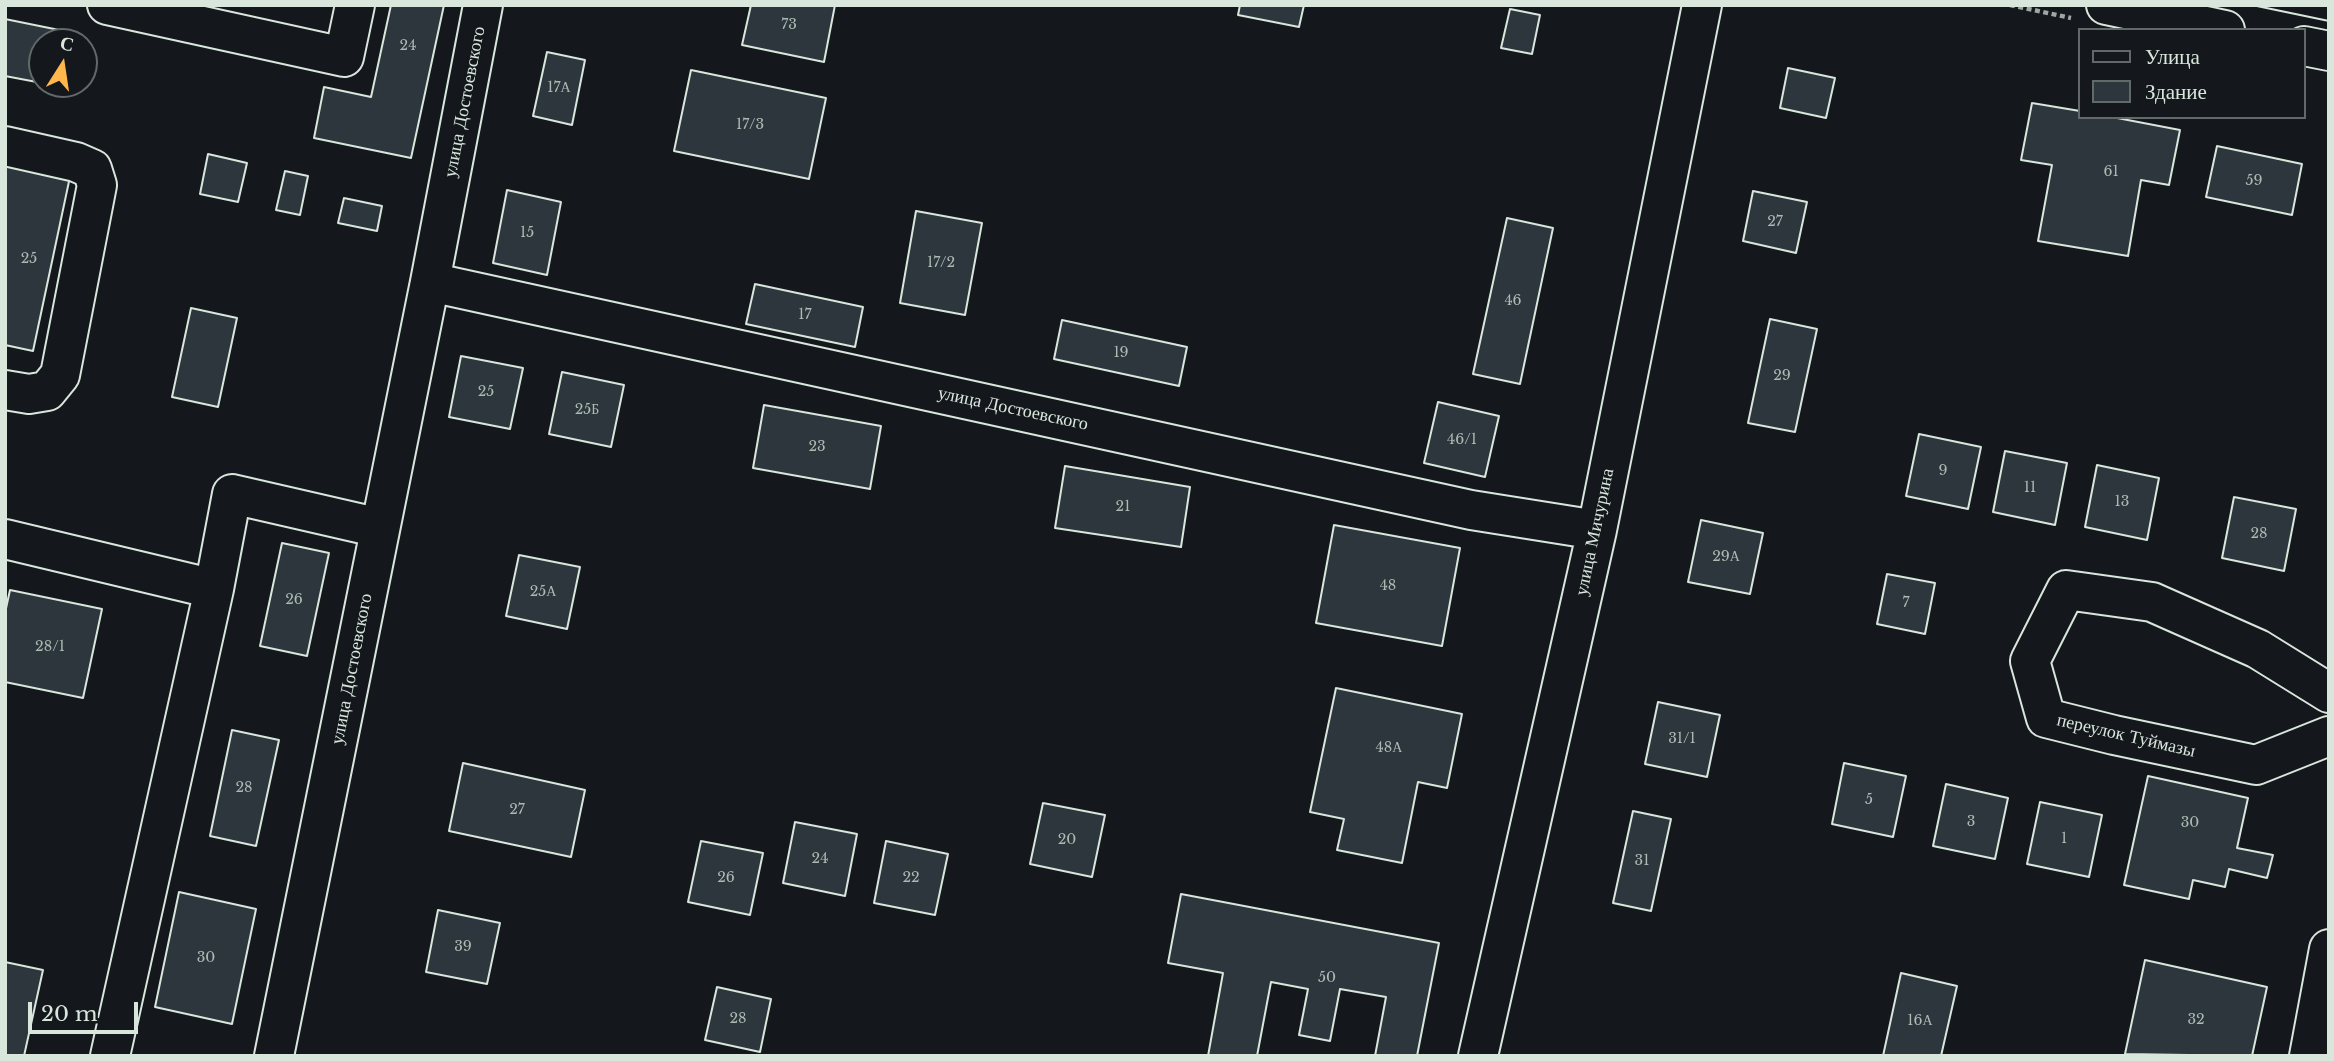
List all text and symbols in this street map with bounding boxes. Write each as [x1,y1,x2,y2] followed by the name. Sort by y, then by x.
[781,17,797,33] house number: 73
[440,25,490,179] street label: улица Достоевского
[28,28,98,98] north arrow
[2078,28,2306,119] legend
[58,31,76,57] text: С
[400,38,416,54] house number: 24
[2145,44,2200,70] text: Улица
[2145,79,2207,105] text: Здание
[547,80,571,96] house number: 17А
[736,117,764,133] house number: 17/3
[2103,164,2119,180] house number: 61
[2246,173,2262,189] house number: 59
[1767,214,1783,230] house number: 27
[520,225,534,241] house number: 15
[21,251,37,267] house number: 25
[927,255,955,271] house number: 17/2
[1504,293,1522,309] house number: 46
[798,307,812,323] house number: 17
[1113,345,1129,361] house number: 19
[1773,368,1791,384] house number: 29
[936,382,1090,436] street label: улица Достоевского
[478,384,494,400] house number: 25
[575,402,599,418] house number: 25Б
[1447,432,1477,448] house number: 46/1
[808,439,826,455] house number: 23
[1938,463,1948,479] house number: 9
[1571,466,1619,598] street label: улица Мичурина
[2024,480,2036,496] house number: 11
[2115,494,2129,510] house number: 13
[1116,499,1130,515] house number: 21
[2250,526,2268,542] house number: 28
[1712,549,1740,565] house number: 29А
[1380,578,1396,594] house number: 48
[530,584,556,600] house number: 25А
[285,592,303,608] house number: 26
[327,592,377,746] street label: улица Достоевского
[1902,595,1910,611] house number: 7
[35,639,65,655] house number: 28/1
[2055,710,2197,762] street label: переулок Туймазы
[1668,731,1696,747] house number: 31/1
[1376,740,1402,756] house number: 48А
[235,780,253,796] house number: 28
[1865,792,1873,808] house number: 5
[509,802,525,818] house number: 27
[1967,814,1975,830] house number: 3
[2181,815,2199,831] house number: 30
[2061,831,2067,847] house number: 1
[1058,832,1076,848] house number: 20
[812,851,828,867] house number: 24
[1635,853,1649,869] house number: 31
[717,870,735,886] house number: 26
[902,870,920,886] house number: 22
[454,939,472,955] house number: 39
[197,950,215,966] house number: 30
[1318,970,1336,986] house number: 50
[32,988,142,1032] scale bar
[41,1001,98,1027] text: 20 m
[729,1011,747,1027] house number: 28
[2187,1012,2205,1028] house number: 32
[1907,1013,1933,1029] house number: 16А

